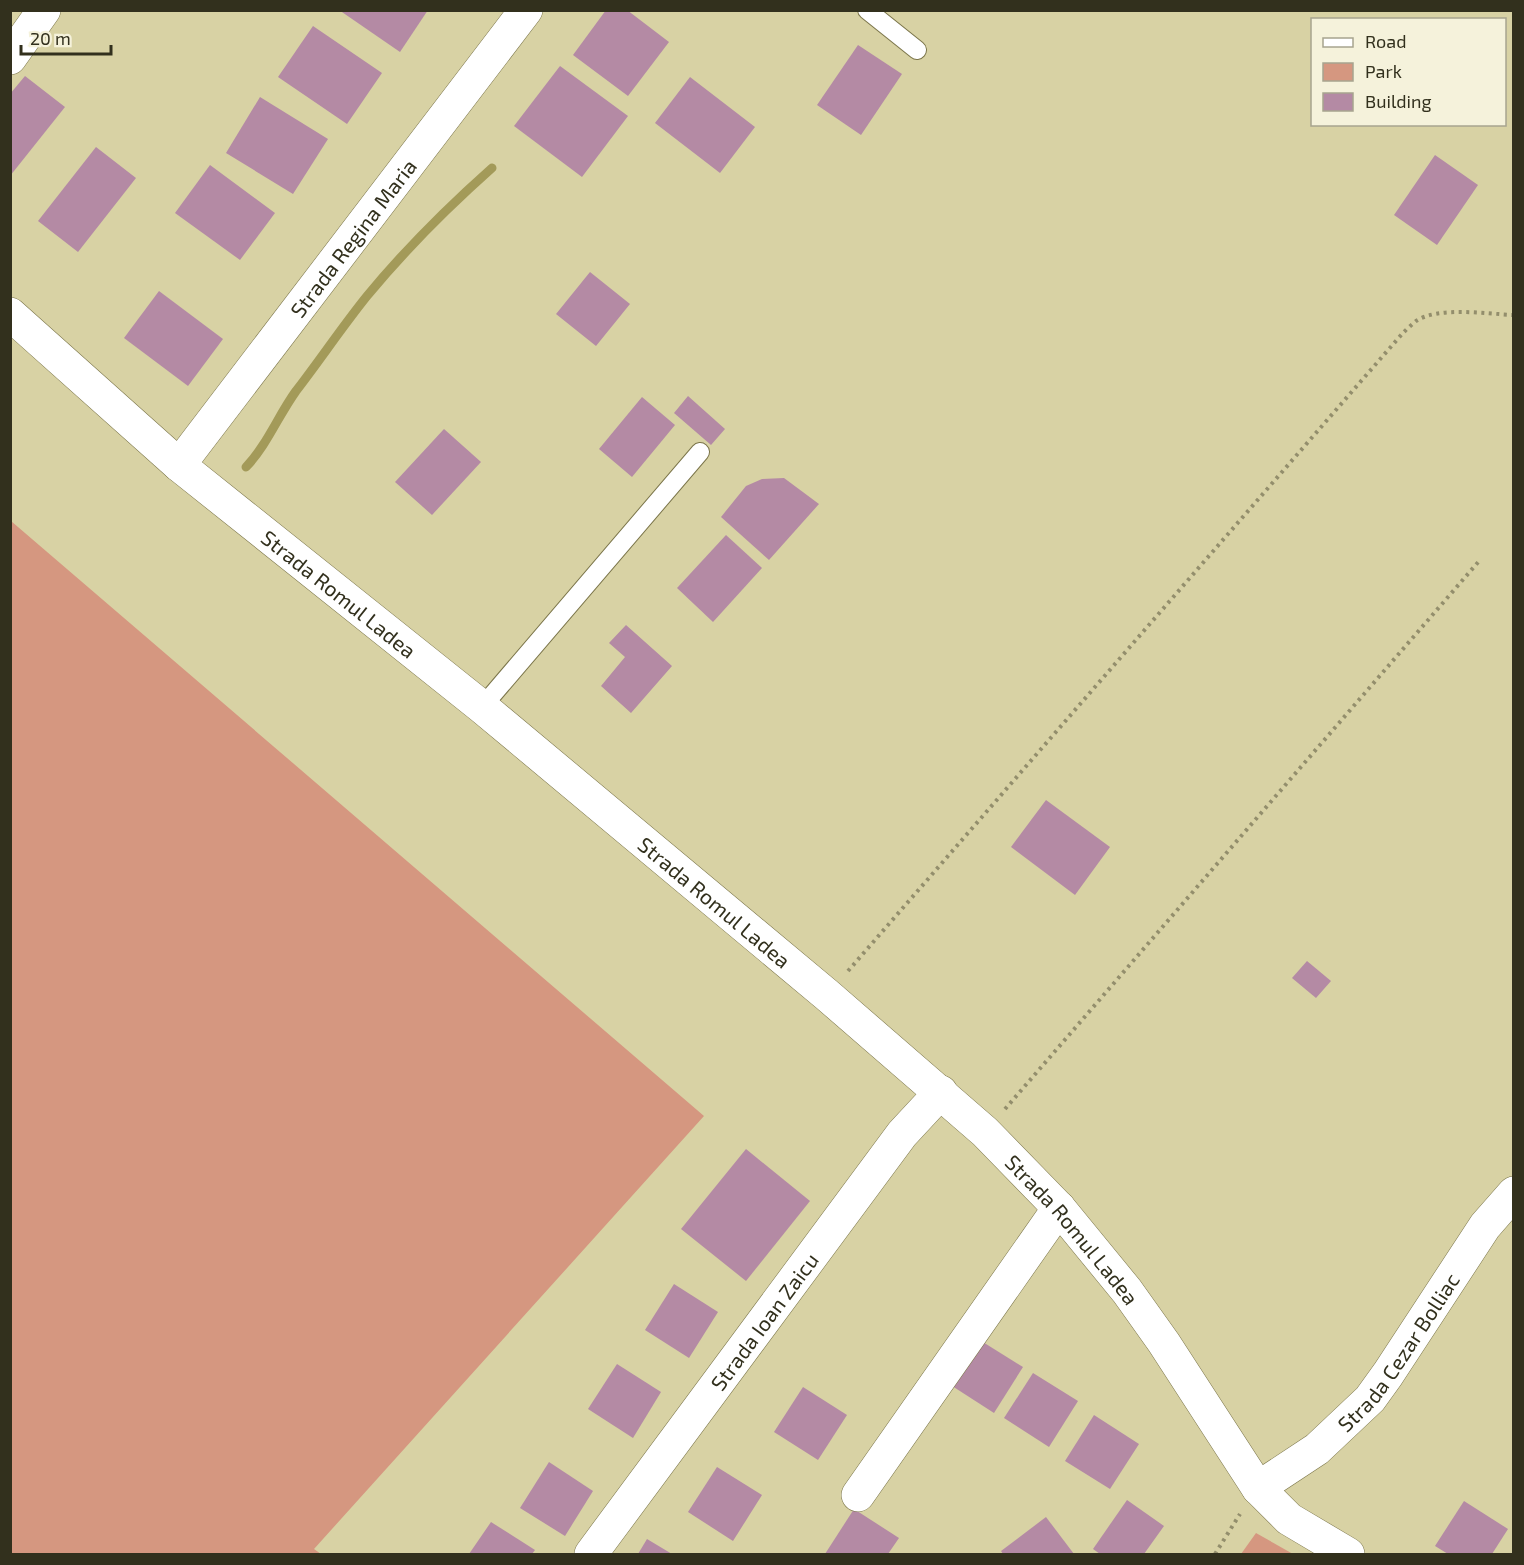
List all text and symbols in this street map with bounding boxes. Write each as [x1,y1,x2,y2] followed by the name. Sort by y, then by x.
[21,18,111,56] scale bar
[1311,18,1506,126] legend
[30,27,71,49] text: 20 m
[1365,30,1406,52] text: Road
[1365,60,1402,82] text: Park
[1365,90,1432,112] text: Building
[284,153,421,322] street label: Strada Regina Maria
[257,524,422,662] street label: Strada Romul Ladea
[634,831,796,972] street label: Strada Romul Ladea
[1001,1149,1145,1309] street label: Strada Romul Ladea
[705,1247,823,1395] street label: Strada Ioan Zaicu
[1332,1268,1464,1436] street label: Strada Cezar Bolliac

